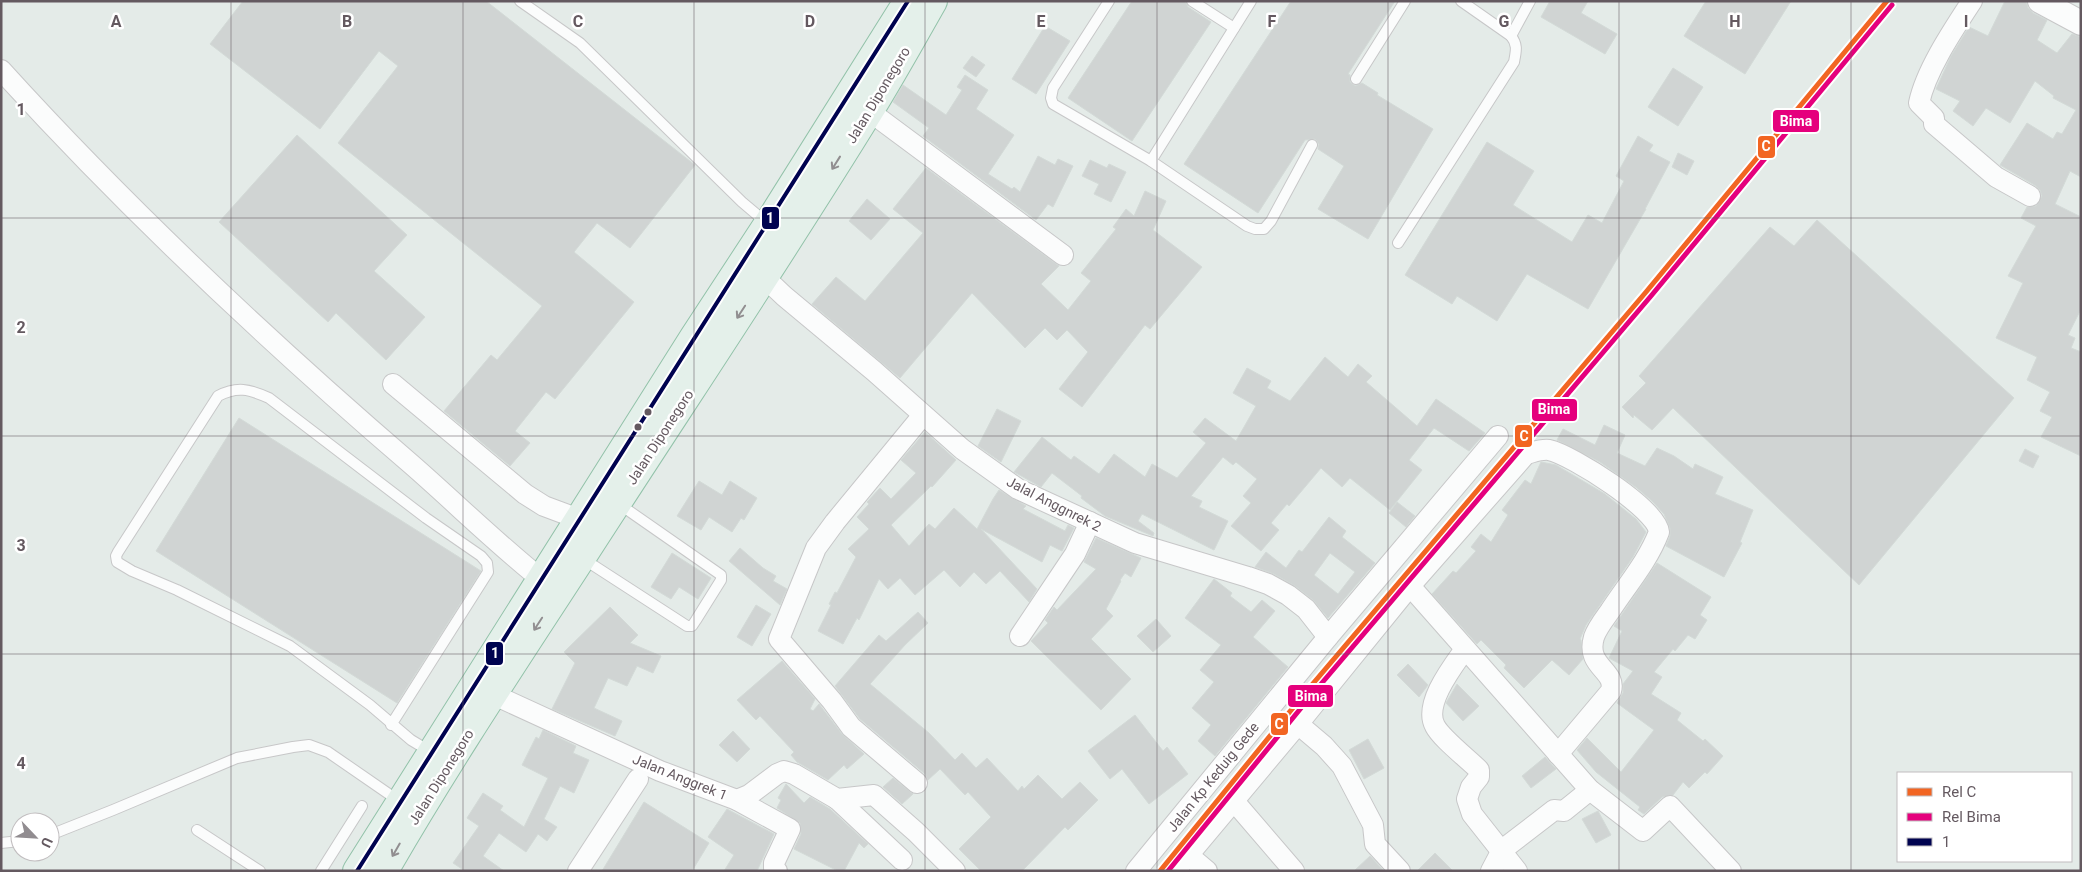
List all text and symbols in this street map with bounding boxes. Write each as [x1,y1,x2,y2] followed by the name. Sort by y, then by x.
[111,12,122,31] text: A
[342,12,352,31] text: B
[573,12,583,31] text: C
[805,12,815,31] text: D
[1037,12,1046,31] text: E
[1268,12,1277,31] text: F
[1499,12,1510,31] text: G
[1729,12,1741,31] text: H
[1964,12,1968,31] text: I
[843,44,913,146] street label: Jalan Diponegoro
[16,100,26,119] text: 1
[1772,109,1820,133] line badge: Bima
[1780,113,1813,129] text: Bima
[1757,135,1776,159] line badge: C
[1761,138,1771,154] text: C
[831,156,841,170] one-way arrow
[761,206,780,230] line badge: 1
[766,210,774,226] text: 1
[736,304,746,318] one-way arrow
[16,318,26,337] text: 2
[623,387,697,487] street label: Jalan Diponegoro
[1531,398,1578,422] line badge: Bima
[1538,401,1571,417] text: Bima
[643,407,653,417] unlabelled marker
[633,422,643,432] unlabelled marker
[1514,424,1533,448] line badge: C
[1519,428,1529,444] text: C
[1004,473,1104,535] street label: Jalal Anggnrek 2
[16,536,26,555] text: 3
[533,616,543,630] one-way arrow
[485,641,504,666] line badge: 1
[491,645,499,661] text: 1
[1287,684,1334,708] line badge: Bima
[1295,688,1328,704] text: Bima
[1270,712,1289,736] line badge: C
[1274,716,1284,732] text: C
[1164,719,1262,835] street label: Jalan Kp Keduig Gede
[405,726,477,828] street label: Jalan Diponegoro
[630,751,730,803] street label: Jalan Anggrek 1
[16,754,26,773] text: 4
[1897,772,2072,862] legend
[1942,783,1977,801] text: Rel C
[1942,808,2001,826] text: Rel Bima
[10,812,60,862] north arrow
[1942,833,1950,851] text: 1
[38,835,56,850] text: U
[390,843,400,857] one-way arrow

